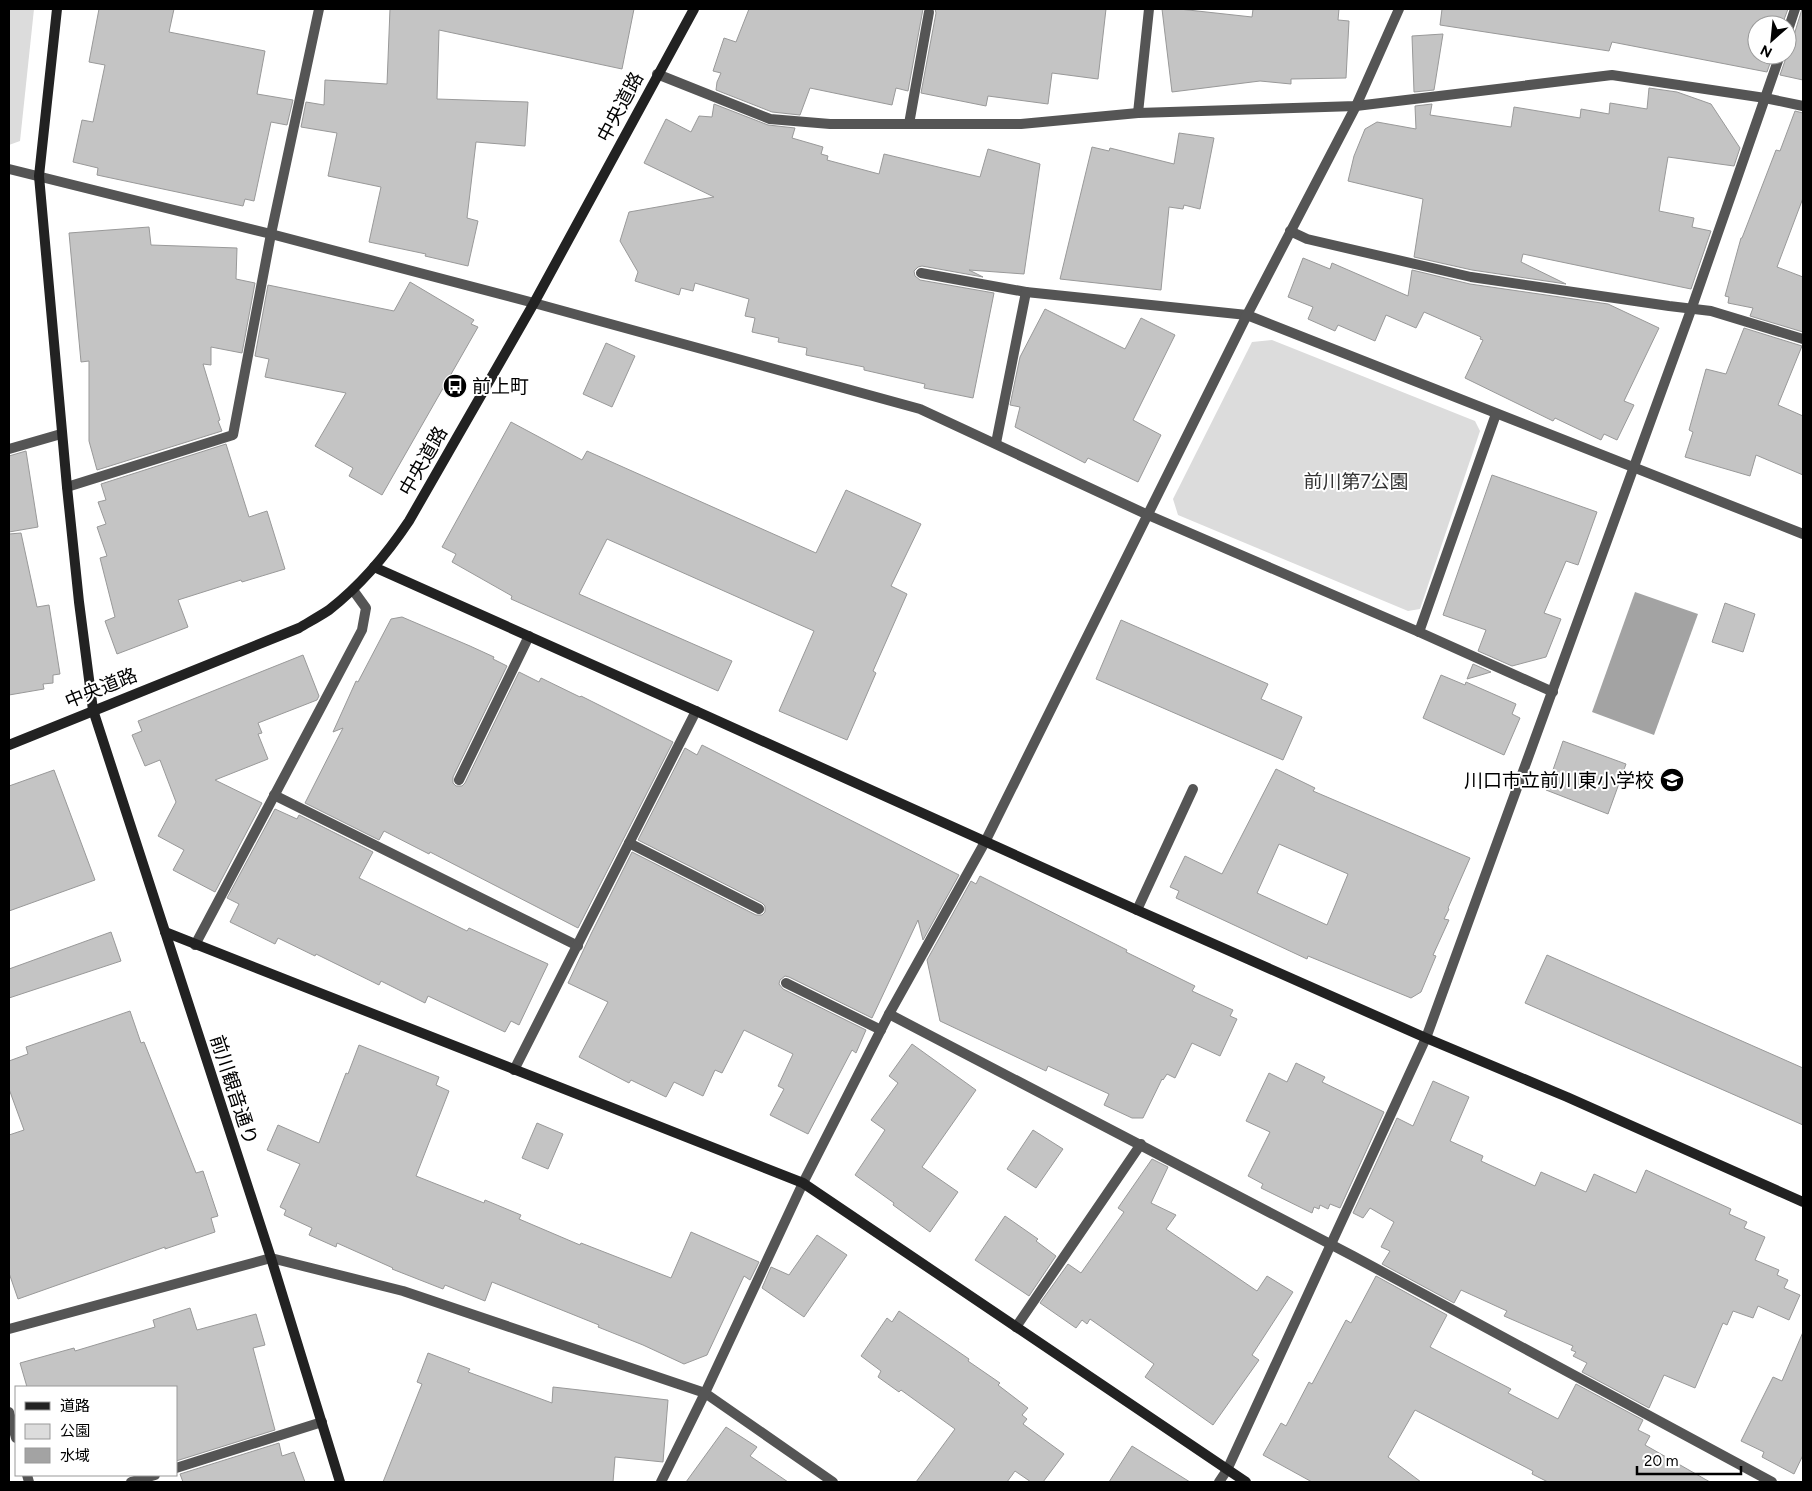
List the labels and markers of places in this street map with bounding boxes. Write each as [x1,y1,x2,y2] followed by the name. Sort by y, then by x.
[442,373,468,399] bus stop icon: 前上町
[472,375,529,398] place label: 前上町
[1659,767,1685,793] school or university icon: 川口市立前川東小学校
[1464,769,1654,792] place label: 川口市立前川東小学校

